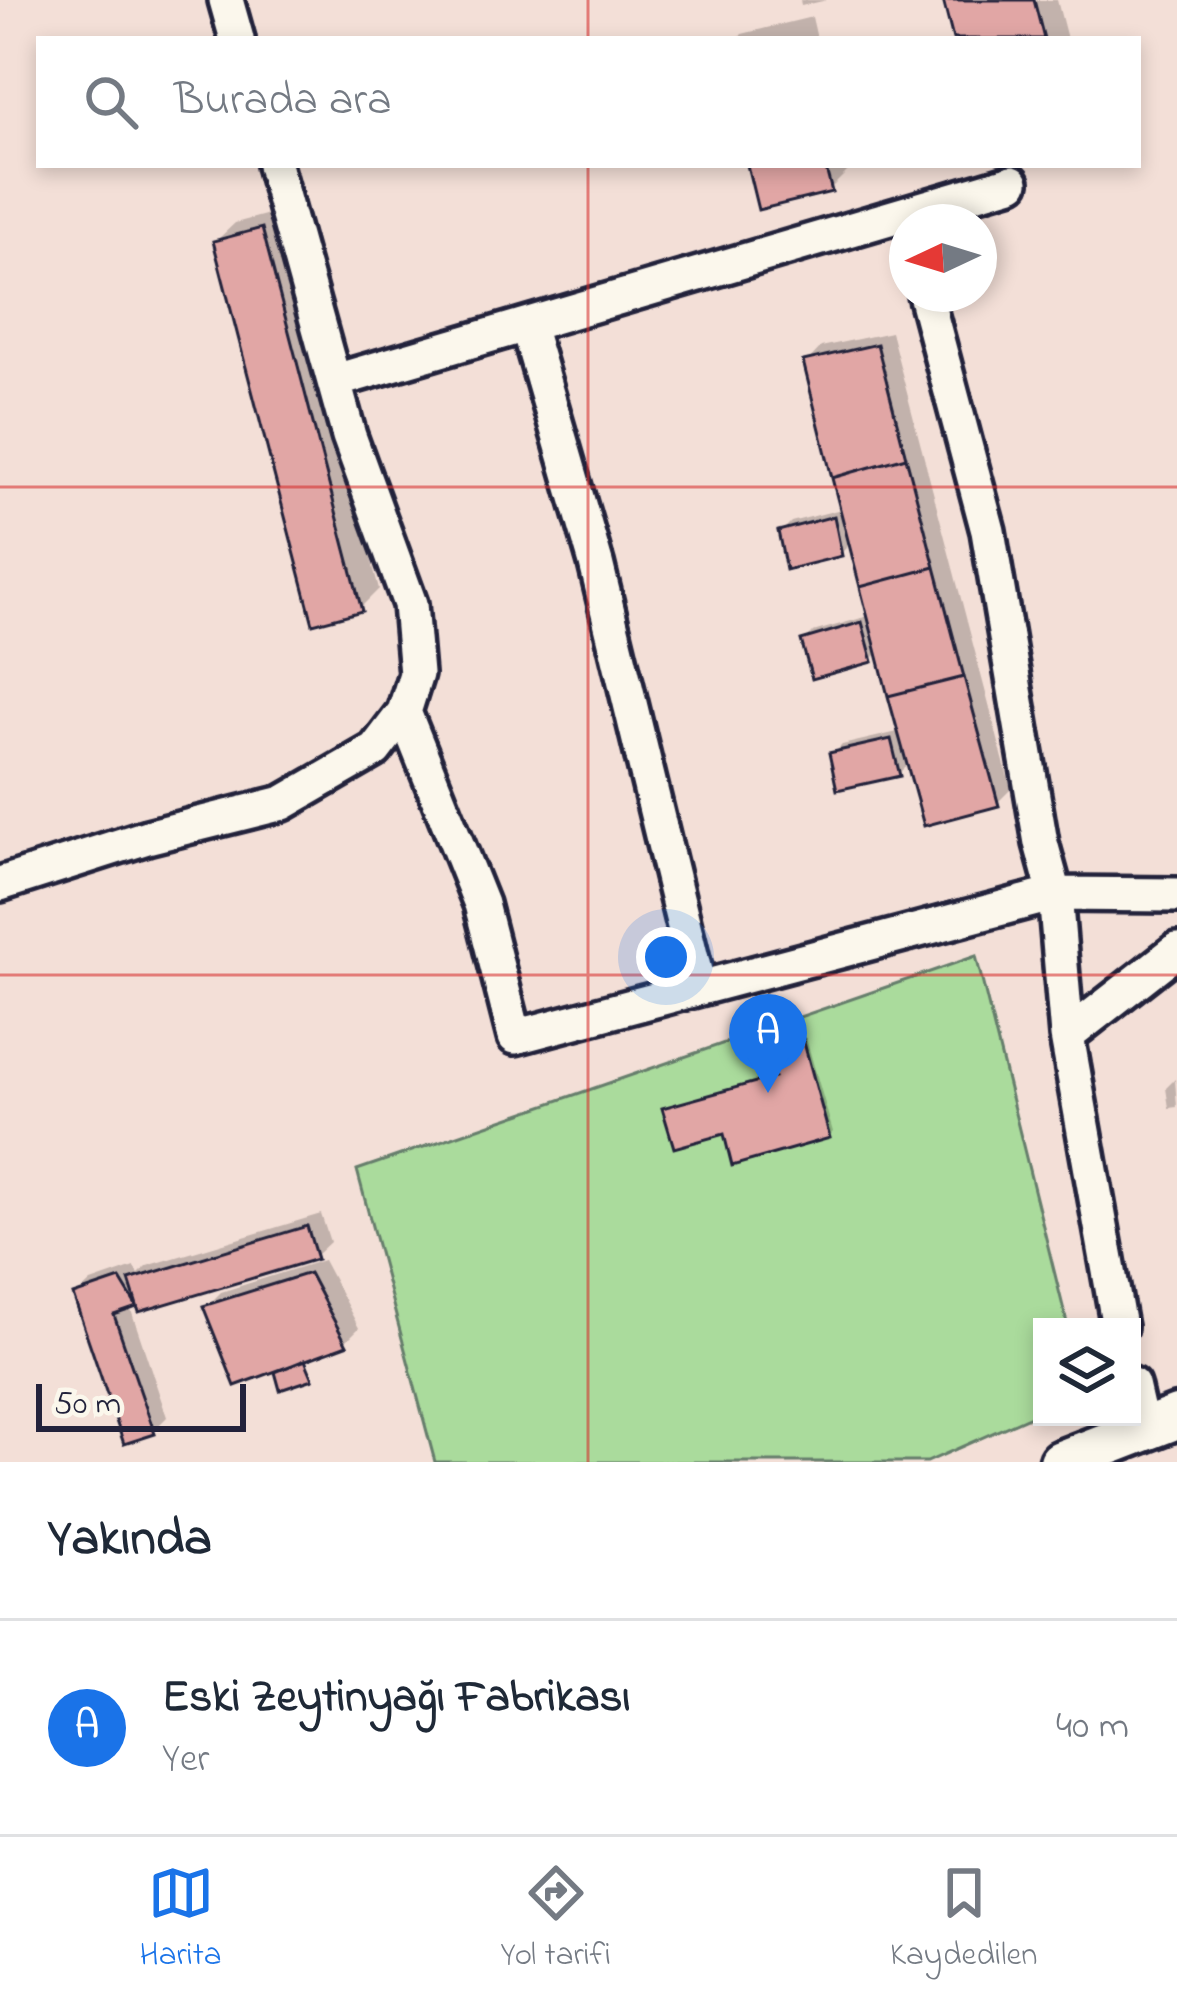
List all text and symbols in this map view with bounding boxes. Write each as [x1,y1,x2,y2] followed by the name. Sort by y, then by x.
[36,36,1141,168] search box
[78,69,144,135] icon: search
[174,69,392,135] text: Burada ara
[889,204,997,312] north arrow
[636,927,696,987] your location
[729,994,807,1093] pin: A
[1033,1318,1141,1426] map controls
[1033,1318,1141,1426] button: layers
[36,1378,246,1431] scale bar
[54,1381,121,1429] text: 50 m
[48,1503,212,1578] text: Yakında
[162,1666,631,1732] text: Eski Zeytinyağı Fabrikası
[75,1699,99,1756] text: A
[1056,1699,1129,1756] text: 40 m
[162,1732,209,1789] text: Yer
[139,1860,222,1980] tab: Harita
[501,1860,611,1980] tab: Yol tarifi
[890,1860,1037,1980] tab: Kaydedilen

